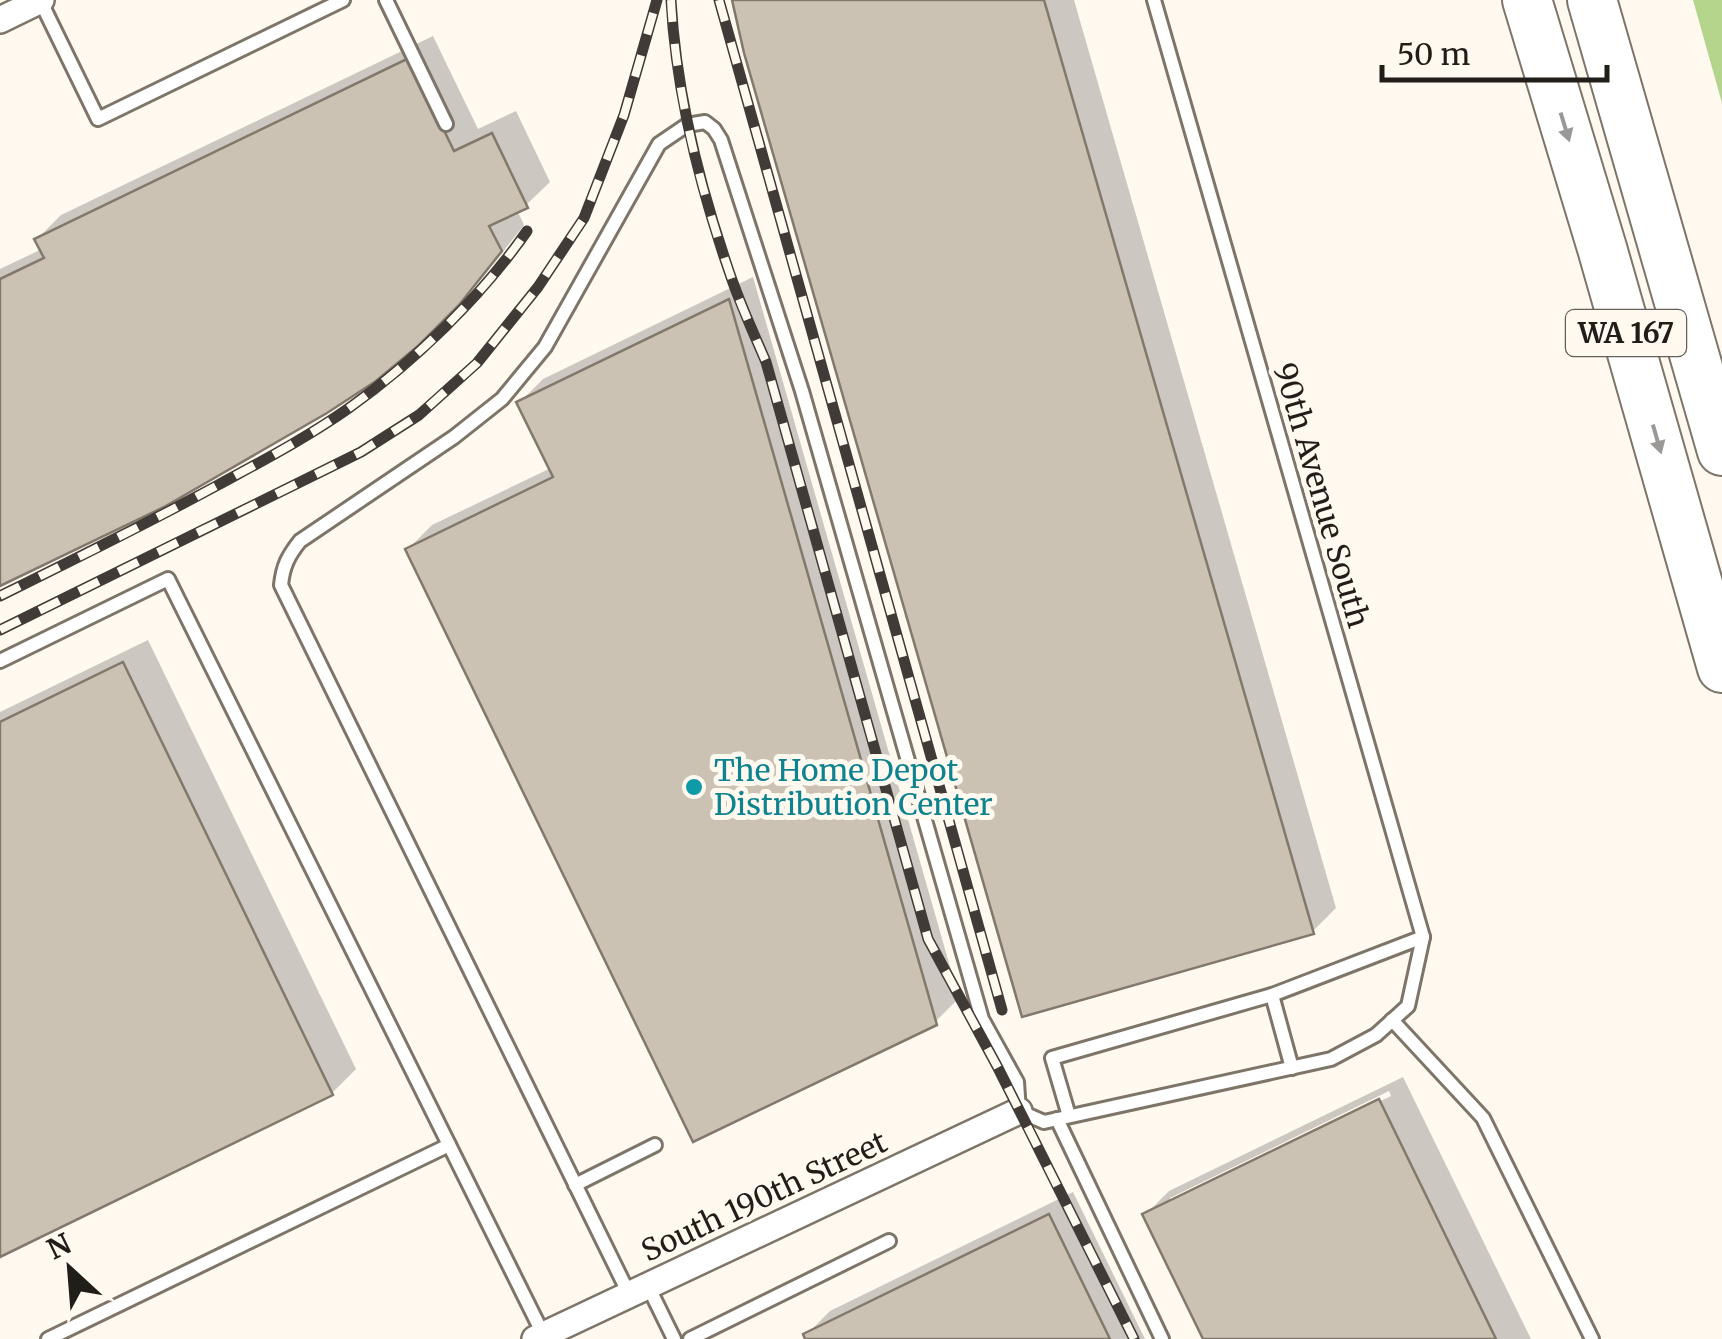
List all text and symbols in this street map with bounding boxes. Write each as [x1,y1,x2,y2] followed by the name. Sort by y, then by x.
[1382,20,1607,82] scale bar
[1397,35,1470,73] text: 50 m
[1558,112,1573,143] one-way arrow
[1566,310,1686,356] road number: WA 167
[1266,358,1378,632] street label: 90th Avenue South
[1650,424,1665,455] one-way arrow
[714,751,993,823] place label: The Home Depot Distribution Center
[683,776,705,798] marker: The Home Depot Distribution Center
[635,1122,893,1270] street label: South 190th Street
[20,1219,120,1319] north arrow
[41,1226,77,1268] text: N

